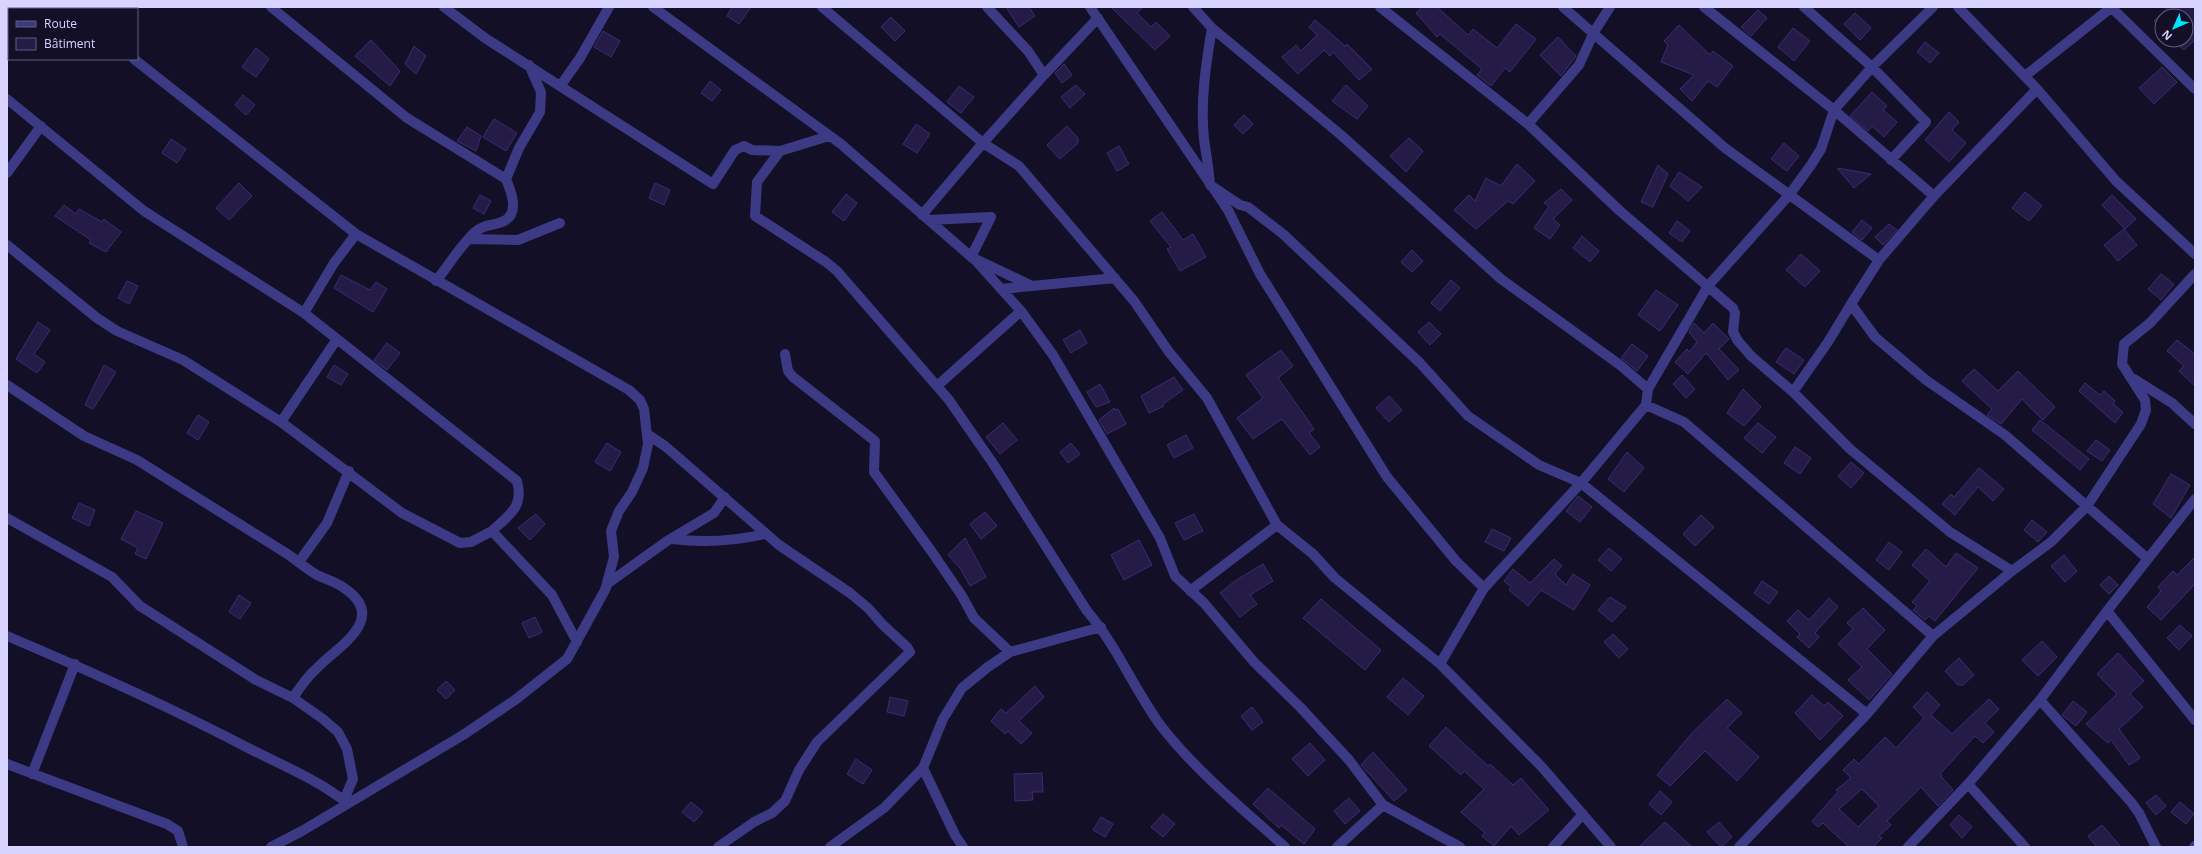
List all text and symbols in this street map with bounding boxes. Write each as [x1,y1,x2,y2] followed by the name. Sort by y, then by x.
[8,8,138,60] legend
[2154,8,2194,48] north arrow
[44,15,77,32] text: Route
[2158,27,2175,44] text: N
[44,35,95,52] text: Bâtiment

